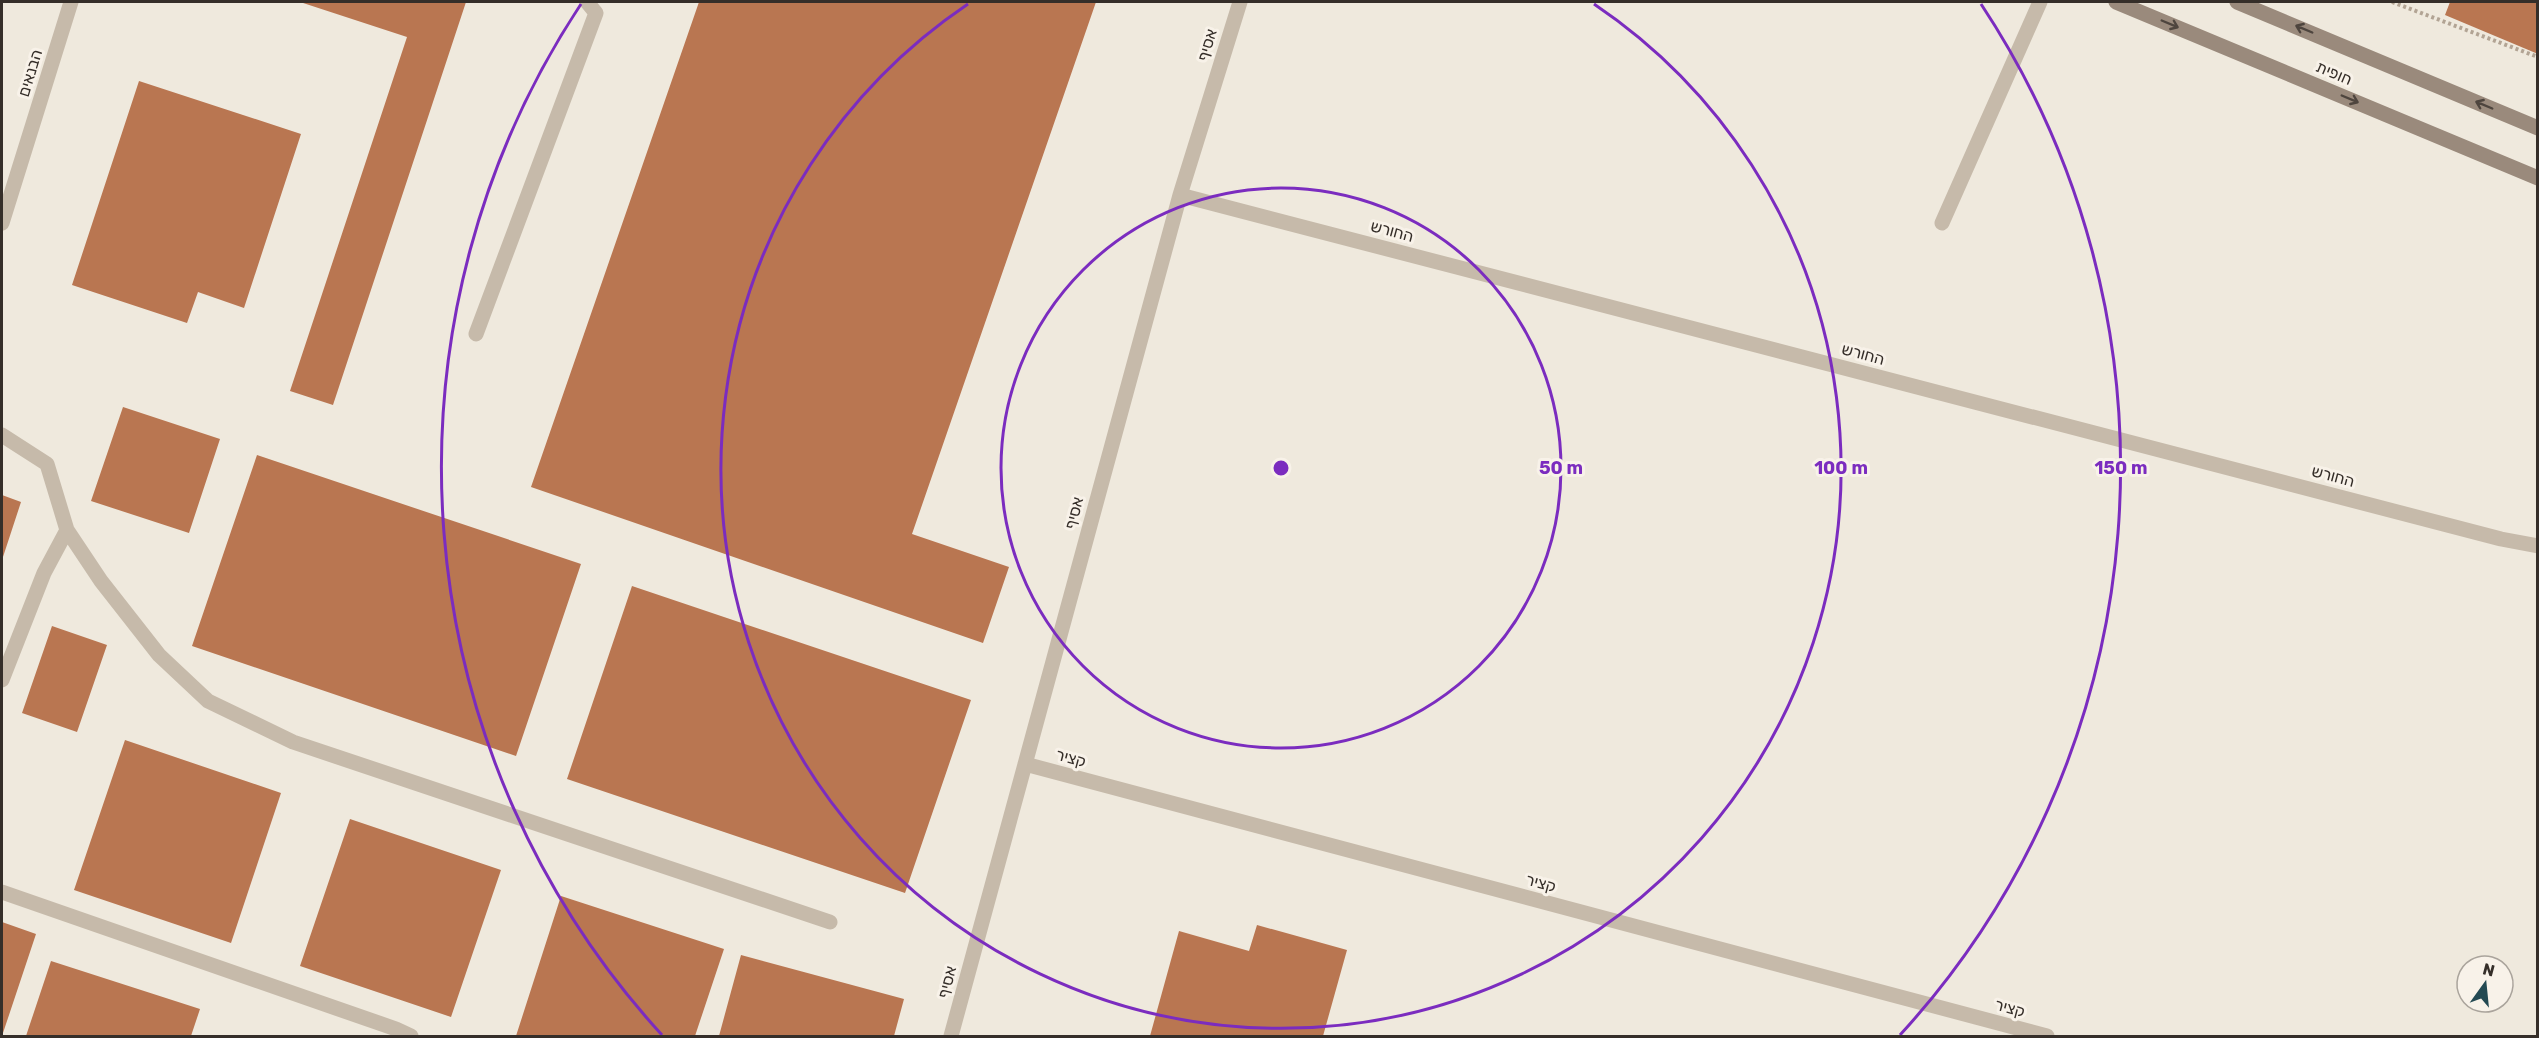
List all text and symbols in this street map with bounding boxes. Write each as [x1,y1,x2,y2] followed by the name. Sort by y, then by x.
[2160,19,2179,30] one-way arrow
[2295,23,2313,34] one-way arrow
[1193,27,1221,63] street label: אסיף
[14,47,46,99] street label: הבנאים
[2313,57,2355,89] street label: חופית
[2340,94,2359,105] one-way arrow
[2475,99,2493,110] one-way arrow
[1368,216,1416,246] street label: החורש
[1839,339,1887,369] street label: החורש
[1539,457,1583,479] text: 50 m
[1814,457,1868,479] text: 100 m
[2094,457,2148,479] text: 150 m
[1271,458,1291,478] centre of rings
[2309,461,2357,491] street label: החורש
[1061,495,1087,531] street label: אסיף
[1054,745,1088,771] street label: קציר
[1524,870,1558,896] street label: קציר
[2455,954,2515,1014] north arrow
[2481,959,2497,981] text: N
[934,964,960,1000] street label: אסיף
[1993,995,2027,1021] street label: קציר

